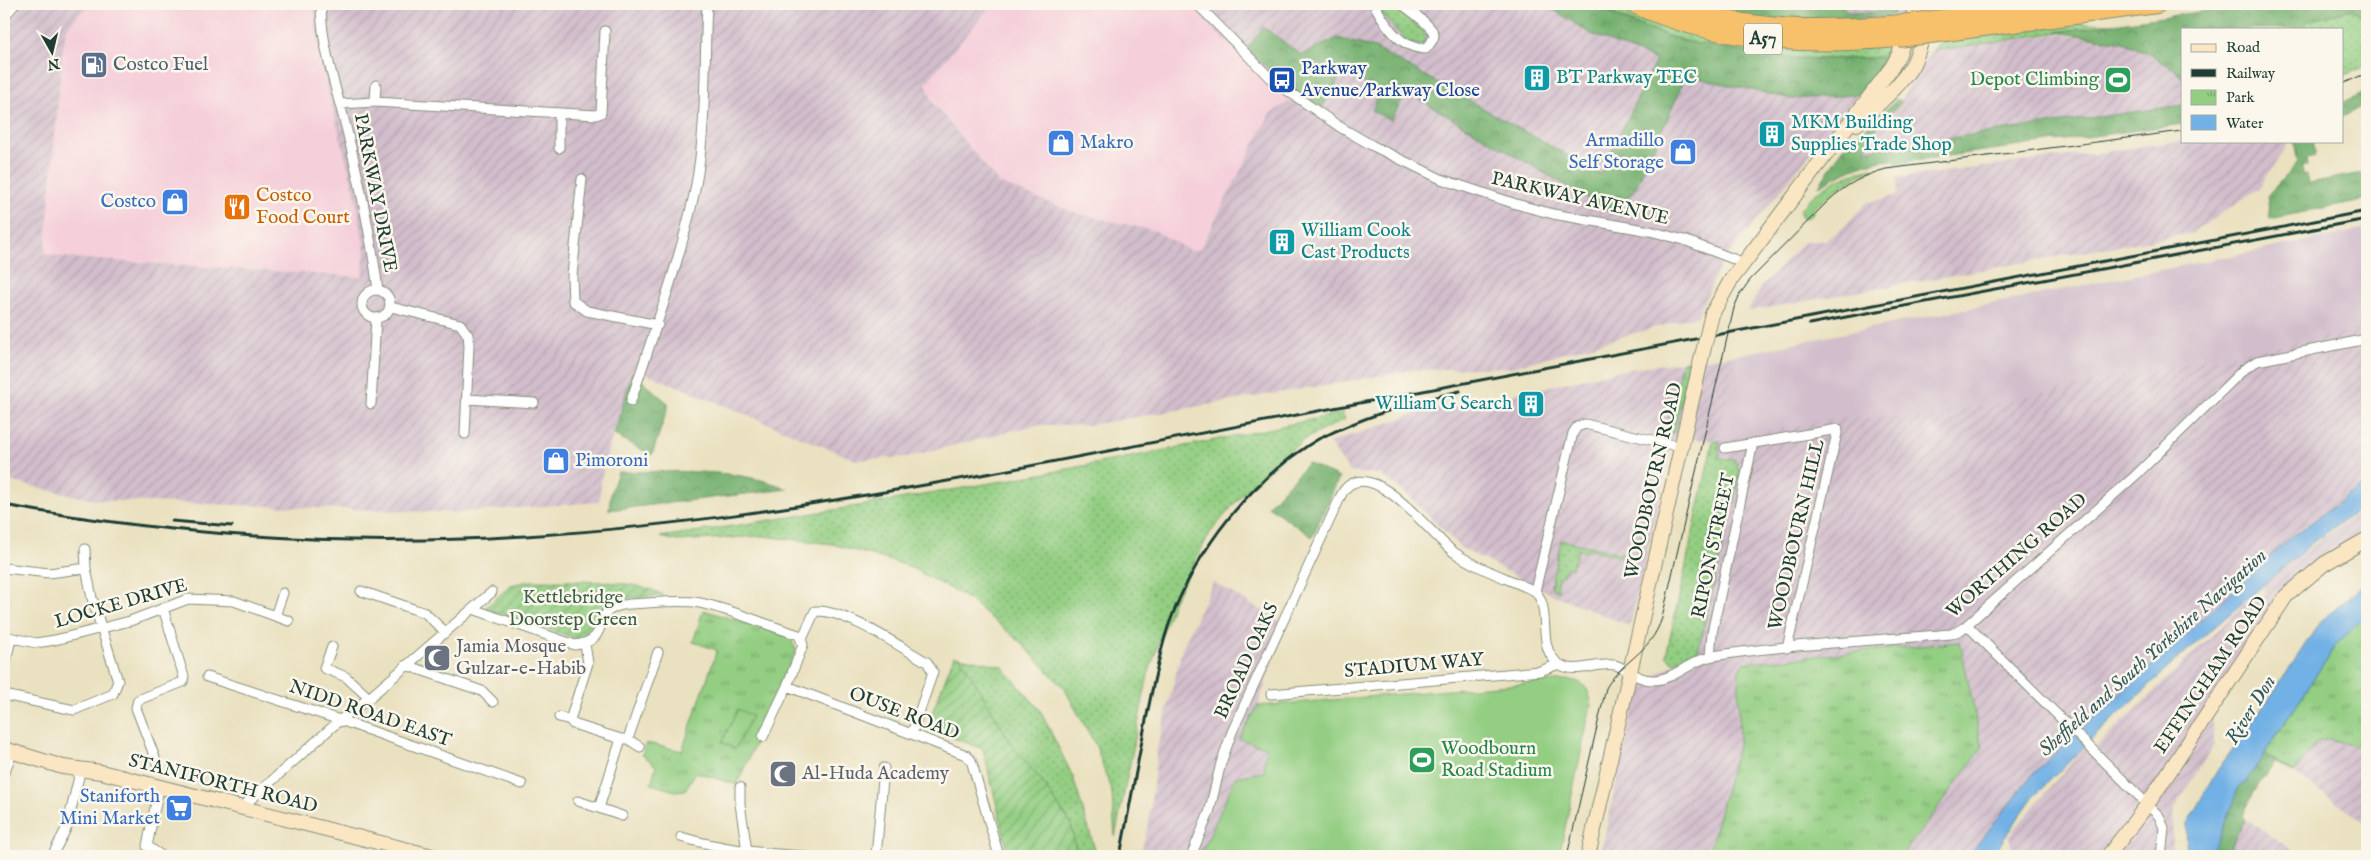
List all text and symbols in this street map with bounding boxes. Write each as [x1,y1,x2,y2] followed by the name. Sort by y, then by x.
[1744,23,1782,54] road number: A57
[28,28,78,78] north arrow
[2181,28,2344,142] legend
[2226,38,2261,57] text: Road
[79,50,109,80] fuel station icon: Costco Fuel
[113,53,209,77] place label: Costco Fuel
[46,54,62,74] text: N
[1300,57,1480,103] place label: Parkway Avenue/Parkway Close
[1522,63,1552,93] building icon: BT Parkway TEC
[2226,64,2276,83] text: Railway
[1267,65,1297,95] bus stop icon: Parkway Avenue/Parkway Close
[2103,65,2133,95] sports icon: Depot Climbing
[1556,66,1697,90] place label: BT Parkway TEC
[1970,68,2100,92] place label: Depot Climbing
[2226,88,2256,107] text: Park
[1791,111,1952,157] place label: MKM Building Supplies Trade Shop
[348,112,402,274] street label: PARKWAY DRIVE
[2226,114,2264,133] text: Water
[1757,119,1787,149] building icon: MKM Building Supplies Trade Shop
[1046,128,1076,158] shop icon: Makro
[1569,129,1664,175] place label: Armadillo Self Storage
[1080,131,1133,155] place label: Makro
[1668,137,1698,167] shop icon: Armadillo Self Storage
[1489,167,1671,231] street label: PARKWAY AVENUE
[256,184,350,230] place label: Costco Food Court
[160,187,190,217] shop icon: Costco
[101,190,156,214] place label: Costco
[222,192,252,222] restaurant icon: Costco Food Court
[1301,219,1412,265] place label: William Cook Cast Products
[1267,227,1297,257] building icon: William Cook Cast Products
[1620,380,1688,582] street label: WOODBOURN ROAD
[1516,389,1546,419] building icon: William G Search
[1375,392,1512,416] place label: William G Search
[1763,437,1831,633] street label: WOODBOURN HILL
[541,446,571,476] shop icon: Pimoroni
[575,449,648,473] place label: Pimoroni
[1687,471,1741,621] street label: RIPON STREET
[1942,488,2092,624] street label: WORTHING ROAD
[2034,544,2273,763] water label: Sheffield and South Yorkshire Navigation
[52,574,190,634] street label: LOCKE DRIVE
[509,586,637,632] park label: Kettlebridge Doorstep Green
[2149,591,2273,759] street label: EFFINGHAM ROAD
[1210,599,1284,723] street label: BROAD OAKS
[454,635,586,681] place label: Jamia Mosque Gulzar-e-Habib
[422,643,452,673] mosque icon: Jamia Mosque Gulzar-e-Habib
[1343,648,1486,684] street label: STADIUM WAY
[2220,671,2282,749] water label: River Don
[286,675,455,753] street label: NIDD ROAD EAST
[846,682,962,746] street label: OUSE ROAD
[1441,737,1553,783] place label: Woodbourn Road Stadium
[1407,745,1437,775] sports icon: Woodbourn Road Stadium
[126,749,320,819] street label: STANIFORTH ROAD
[768,759,798,789] mosque icon: Al-Huda Academy
[801,762,950,786] place label: Al-Huda Academy
[59,785,160,831] place label: Staniforth Mini Market
[164,793,194,823] supermarket icon: Staniforth Mini Market

